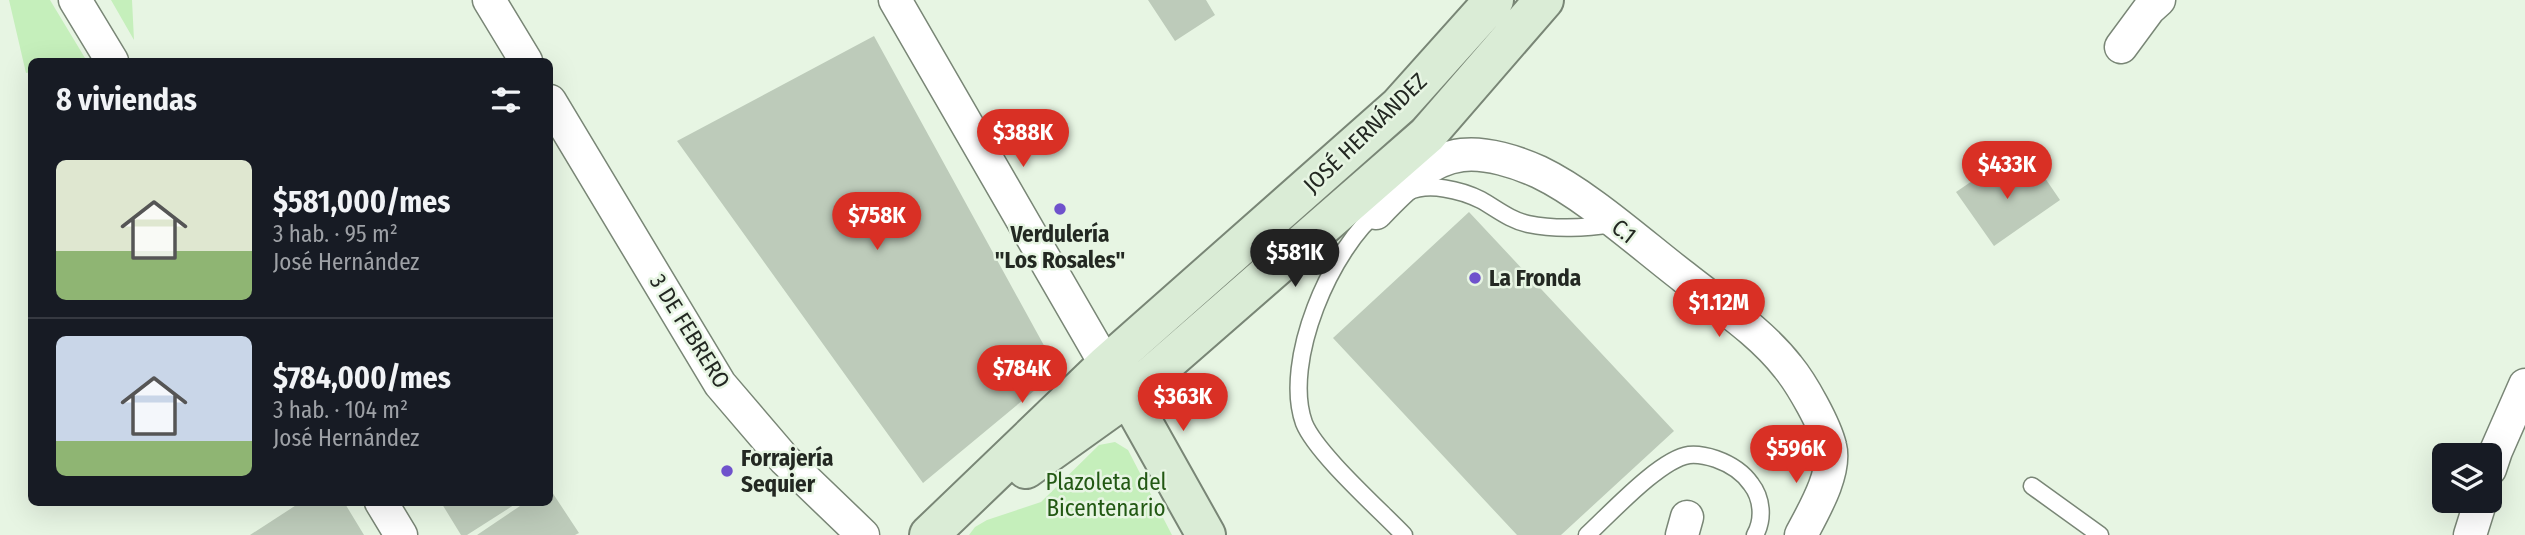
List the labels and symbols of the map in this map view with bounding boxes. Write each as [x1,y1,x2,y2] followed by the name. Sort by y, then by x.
[1297,66,1433,199] street label: JOSÉ HERNÁNDEZ
[974,110,1072,169] pin: $388K
[1958,142,2056,201] pin: $433K
[828,192,926,252] pin: $758K
[1052,201,1068,217] marker: Verdulería "Los Rosales"
[1606,213,1642,249] street label: C.1
[995,220,1125,274] place label: Verdulería "Los Rosales"
[1246,230,1344,289] pin: $581K
[1489,264,1581,292] place label: La Fronda
[644,269,736,393] street label: 3 DE FEBRERO
[1467,270,1483,286] marker: La Fronda
[1662,280,1776,339] pin: $1.12M
[973,346,1071,405] pin: $784K
[1134,374,1232,433] pin: $363K
[1747,426,1845,485] pin: $596K
[741,444,833,498] place label: Forrajería Sequier
[719,463,735,479] marker: Forrajería Sequier
[1045,468,1167,522] park label: Plazoleta del Bicentenario

